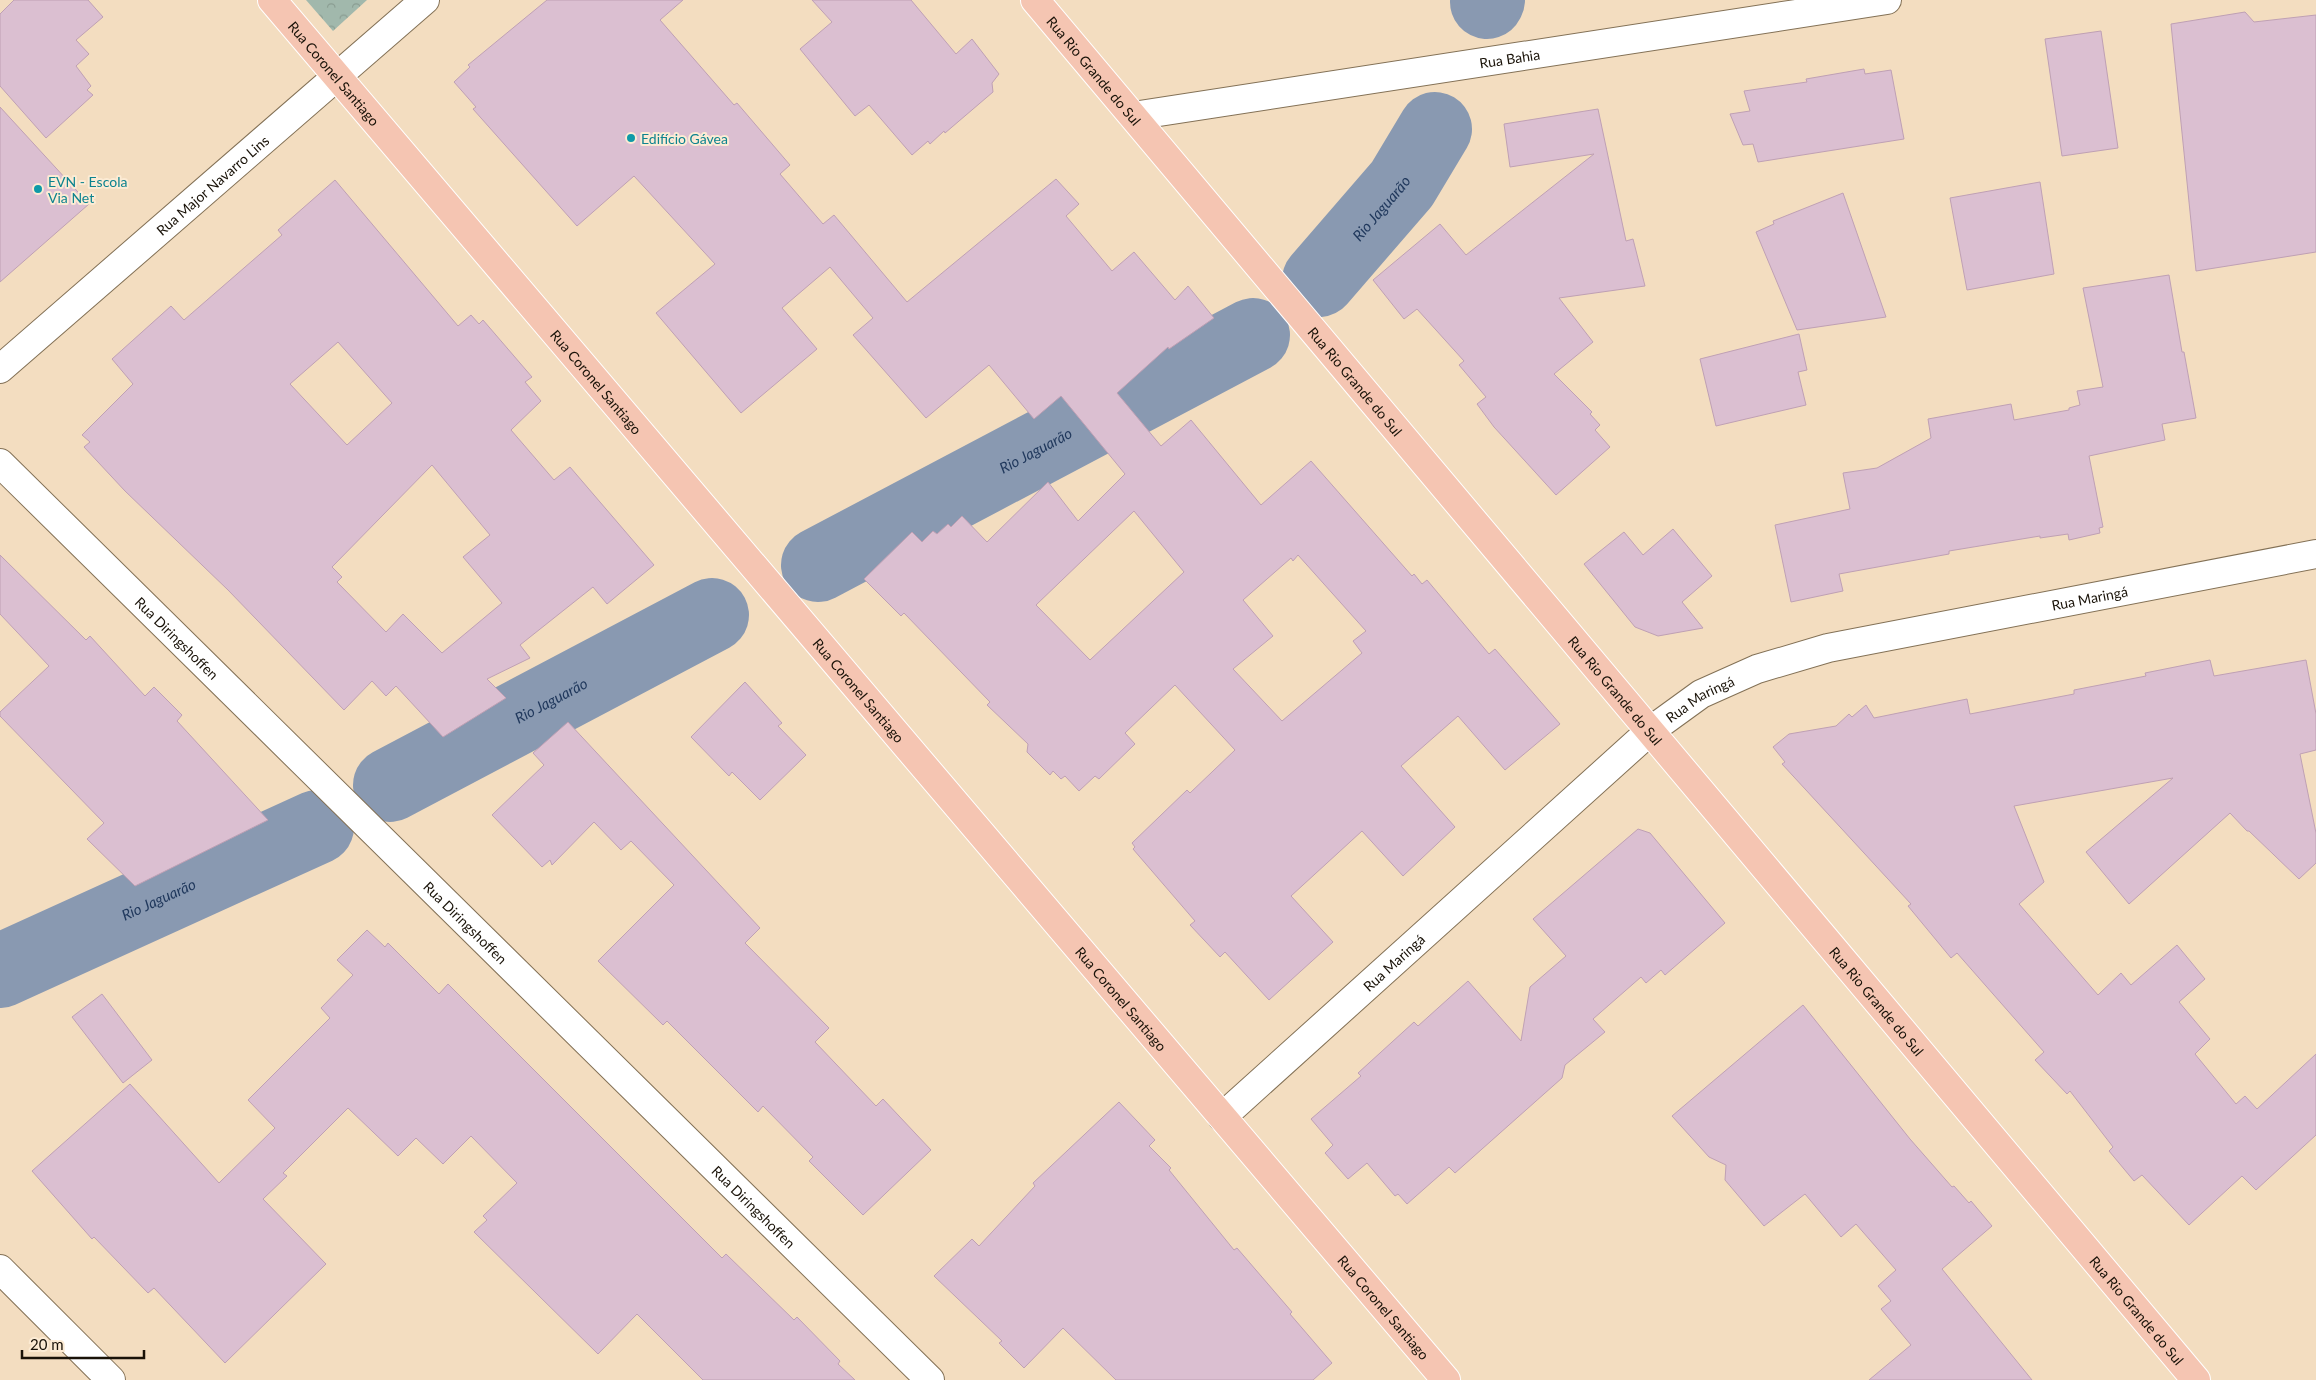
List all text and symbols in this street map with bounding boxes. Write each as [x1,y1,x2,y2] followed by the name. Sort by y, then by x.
[1044,12,1145,128] street label: Rua Rio Grande do Sul
[285,17,383,129] street label: Rua Coronel Santiago
[1478,45,1541,71] street label: Rua Bahia
[641,130,728,147] place label: Edifício Gávea
[152,131,272,238] street label: Rua Major Navarro Lins
[625,132,637,144] marker: Edifício Gávea
[1348,172,1414,244] water label: Rio Jaguarão
[48,173,127,206] place label: EVN - Escola Via Net
[32,183,44,195] marker: EVN - Escola Via Net
[1305,323,1406,439] street label: Rua Rio Grande do Sul
[547,326,646,437] street label: Rua Coronel Santiago
[996,423,1075,477] water label: Rio Jaguarão
[2050,582,2129,613] street label: Rua Maringá
[132,593,223,683] street label: Rua Diringshoffen
[1565,632,1666,748] street label: Rua Rio Grande do Sul
[810,634,908,746] street label: Rua Coronel Santiago
[1662,672,1737,726] street label: Rua Maringá
[512,673,591,727] water label: Rio Jaguarão
[118,874,199,924] water label: Rio Jaguarão
[420,877,511,967] street label: Rua Diringshoffen
[1359,930,1428,994] street label: Rua Maringá
[1072,943,1171,1054] street label: Rua Coronel Santiago
[1826,943,1928,1059] street label: Rua Rio Grande do Sul
[709,1162,799,1251] street label: Rua Diringshoffen
[1335,1251,1433,1363] street label: Rua Coronel Santiago
[2086,1252,2188,1368] street label: Rua Rio Grande do Sul
[22,1328,145,1360] scale bar
[30,1335,64,1353] text: 20 m

